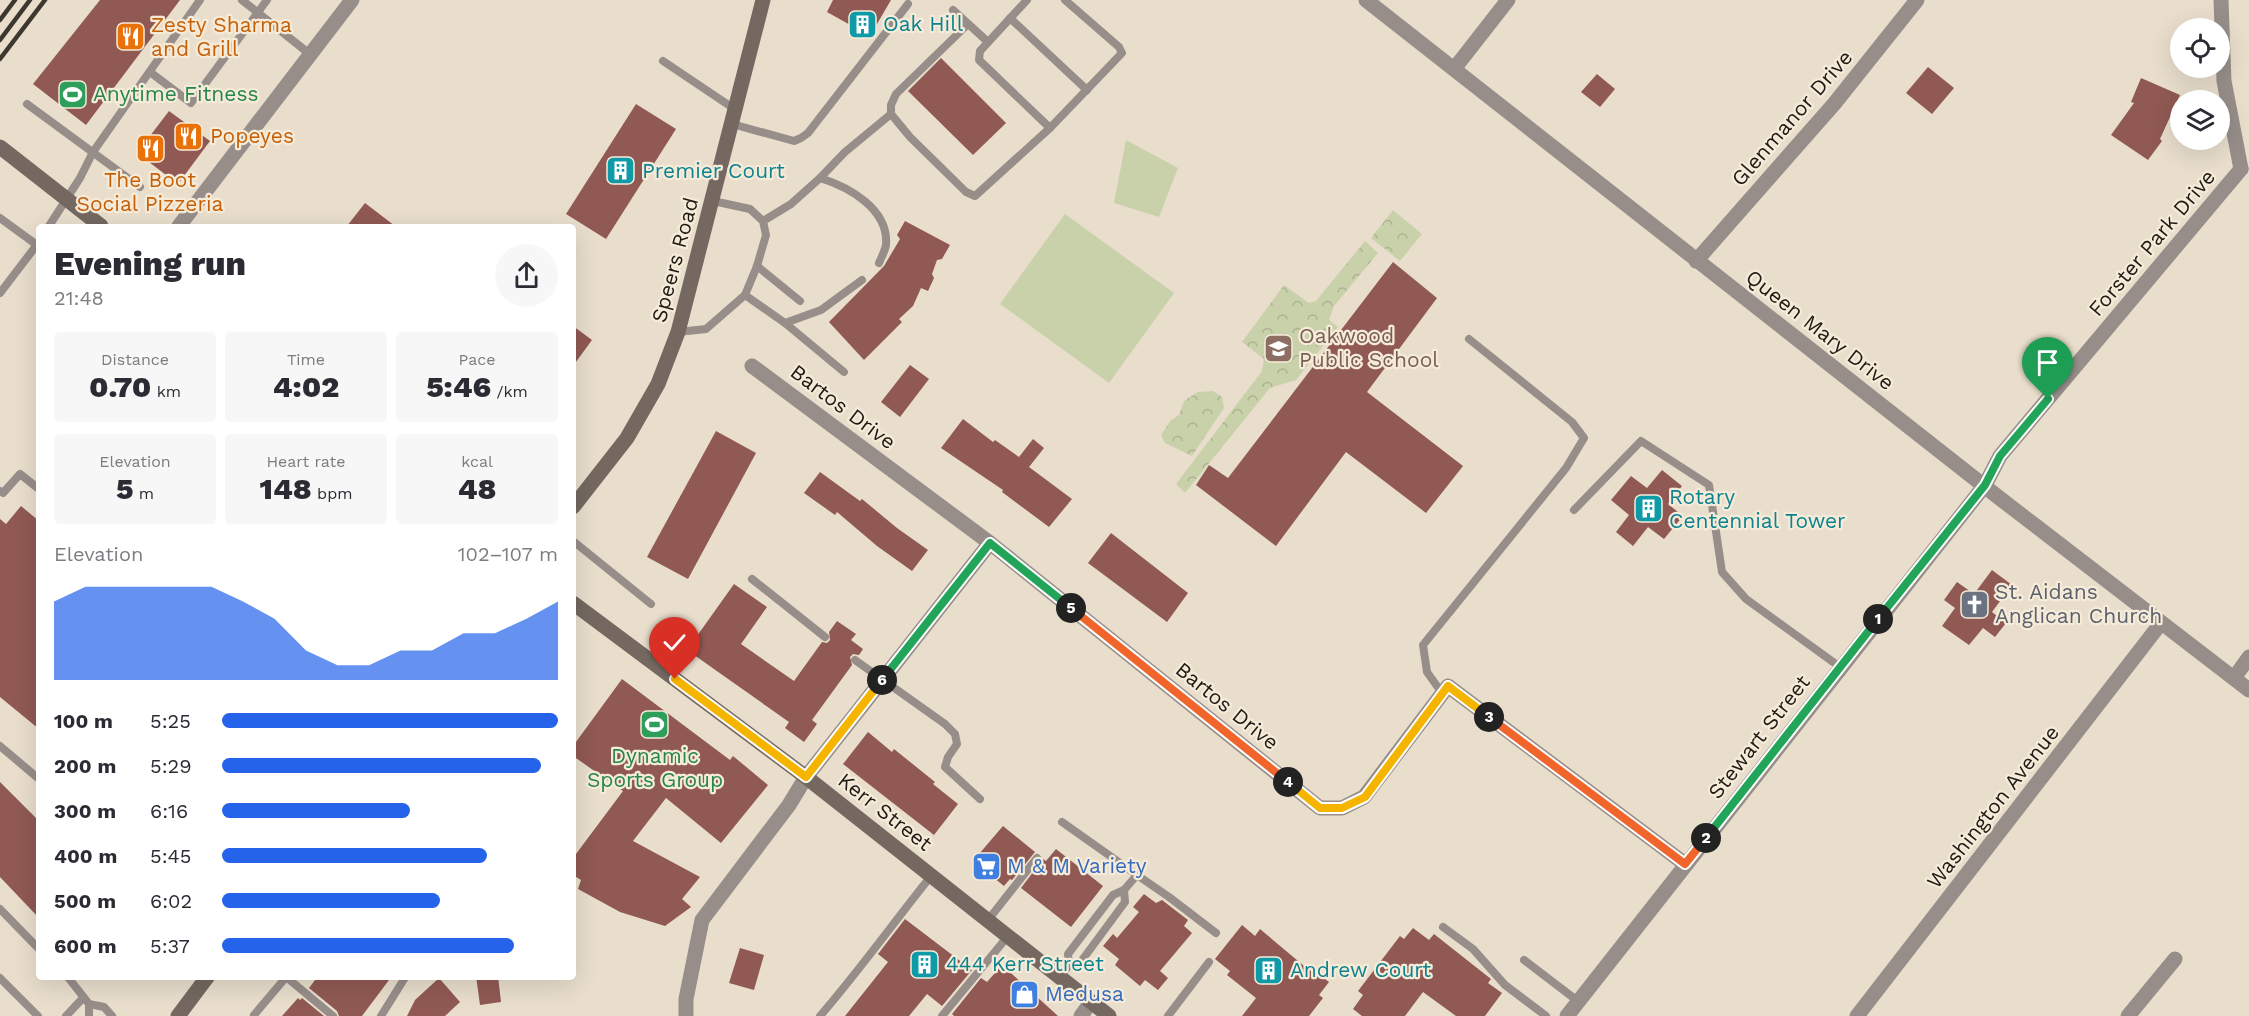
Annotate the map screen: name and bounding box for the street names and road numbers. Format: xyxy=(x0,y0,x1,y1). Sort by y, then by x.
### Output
street label: Glenmanor Drive xyxy=(1726,45,1857,191)
street label: Forster Park Drive xyxy=(2083,164,2220,321)
street label: Speers Road xyxy=(646,195,703,325)
street label: Queen Mary Drive xyxy=(1741,264,1899,395)
street label: Bartos Drive xyxy=(786,359,901,454)
street label: Bartos Drive xyxy=(1171,656,1284,755)
street label: Stewart Street xyxy=(1702,670,1815,804)
street label: Washington Avenue xyxy=(1921,720,2064,893)
street label: Kerr Street xyxy=(833,767,937,856)

